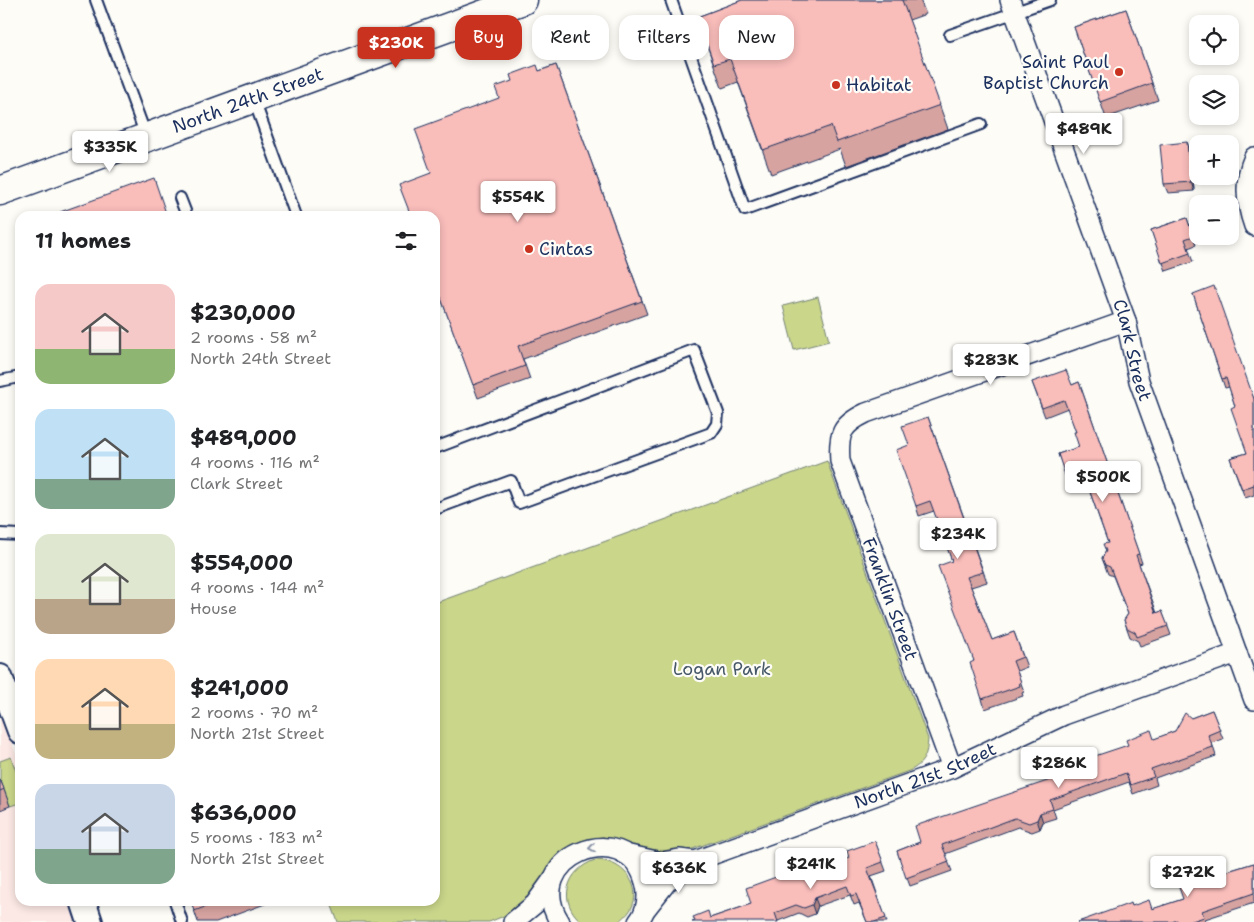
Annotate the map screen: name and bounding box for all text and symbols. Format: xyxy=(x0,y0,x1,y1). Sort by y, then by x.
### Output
chip: Buy xyxy=(455,15,522,60)
chip: Rent xyxy=(532,15,609,60)
chip: Filters xyxy=(619,15,709,60)
chip: New xyxy=(719,15,794,60)
map controls xyxy=(1189,15,1239,245)
button: locate xyxy=(1189,15,1239,65)
pin: $230K xyxy=(361,27,431,69)
text: $230K xyxy=(369,32,423,53)
place label: Saint Paul Baptist Church xyxy=(983,50,1110,95)
street label: North 24th Street xyxy=(169,62,327,139)
marker: Saint Paul Baptist Church xyxy=(1113,66,1125,78)
place label: Habitat xyxy=(846,73,912,97)
button: layers xyxy=(1189,75,1239,125)
marker: Habitat xyxy=(830,79,842,91)
pin: $489K xyxy=(1049,112,1119,155)
text: $489K xyxy=(1056,118,1112,139)
pin: $335K xyxy=(75,130,145,173)
button: + xyxy=(1189,135,1239,185)
text: $335K xyxy=(83,136,137,157)
pin: $554K xyxy=(483,180,553,223)
text: $554K xyxy=(492,186,544,207)
button: − xyxy=(1189,195,1239,245)
text: 11 homes xyxy=(35,227,131,255)
icon: filters xyxy=(392,227,420,255)
place label: Cintas xyxy=(539,237,593,261)
marker: Cintas xyxy=(523,243,535,255)
street label: Clark Street xyxy=(1107,296,1157,405)
text: $230,000 xyxy=(190,299,296,327)
icon: home xyxy=(75,304,135,364)
text: 2 rooms · 58 m² xyxy=(190,327,317,348)
pin: $283K xyxy=(956,344,1026,386)
text: North 24th Street xyxy=(190,348,331,369)
text: $283K xyxy=(964,349,1018,370)
text: $489,000 xyxy=(190,424,297,452)
icon: home xyxy=(75,429,135,489)
text: 4 rooms · 116 m² xyxy=(190,452,320,473)
pin: $500K xyxy=(1068,460,1138,503)
text: $500K xyxy=(1076,466,1130,487)
text: Clark Street xyxy=(190,473,283,494)
pin: $234K xyxy=(923,518,993,560)
text: $234K xyxy=(931,523,985,544)
street label: Franklin Street xyxy=(857,534,923,664)
text: $554,000 xyxy=(190,549,293,577)
icon: home xyxy=(75,554,135,614)
text: 4 rooms · 144 m² xyxy=(190,577,324,598)
text: House xyxy=(190,598,237,619)
park label: Logan Park xyxy=(673,657,771,681)
text: $241,000 xyxy=(190,674,289,702)
icon: home xyxy=(75,679,135,739)
text: 2 rooms · 70 m² xyxy=(190,702,318,723)
text: North 21st Street xyxy=(190,723,324,744)
street label: North 21st Street xyxy=(851,737,1000,815)
pin: $286K xyxy=(1024,746,1094,789)
text: $286K xyxy=(1032,752,1086,773)
text: $636,000 xyxy=(190,799,297,827)
icon: home xyxy=(75,804,135,864)
text: 5 rooms · 183 m² xyxy=(190,827,323,848)
one-way arrow xyxy=(588,843,596,853)
text: North 21st Street xyxy=(190,848,324,869)
pin: $241K xyxy=(776,848,846,890)
pin: $636K xyxy=(644,852,714,894)
text: $241K xyxy=(786,853,836,874)
pin: $272K xyxy=(1153,856,1223,898)
text: $636K xyxy=(651,857,707,878)
text: $272K xyxy=(1161,861,1215,882)

